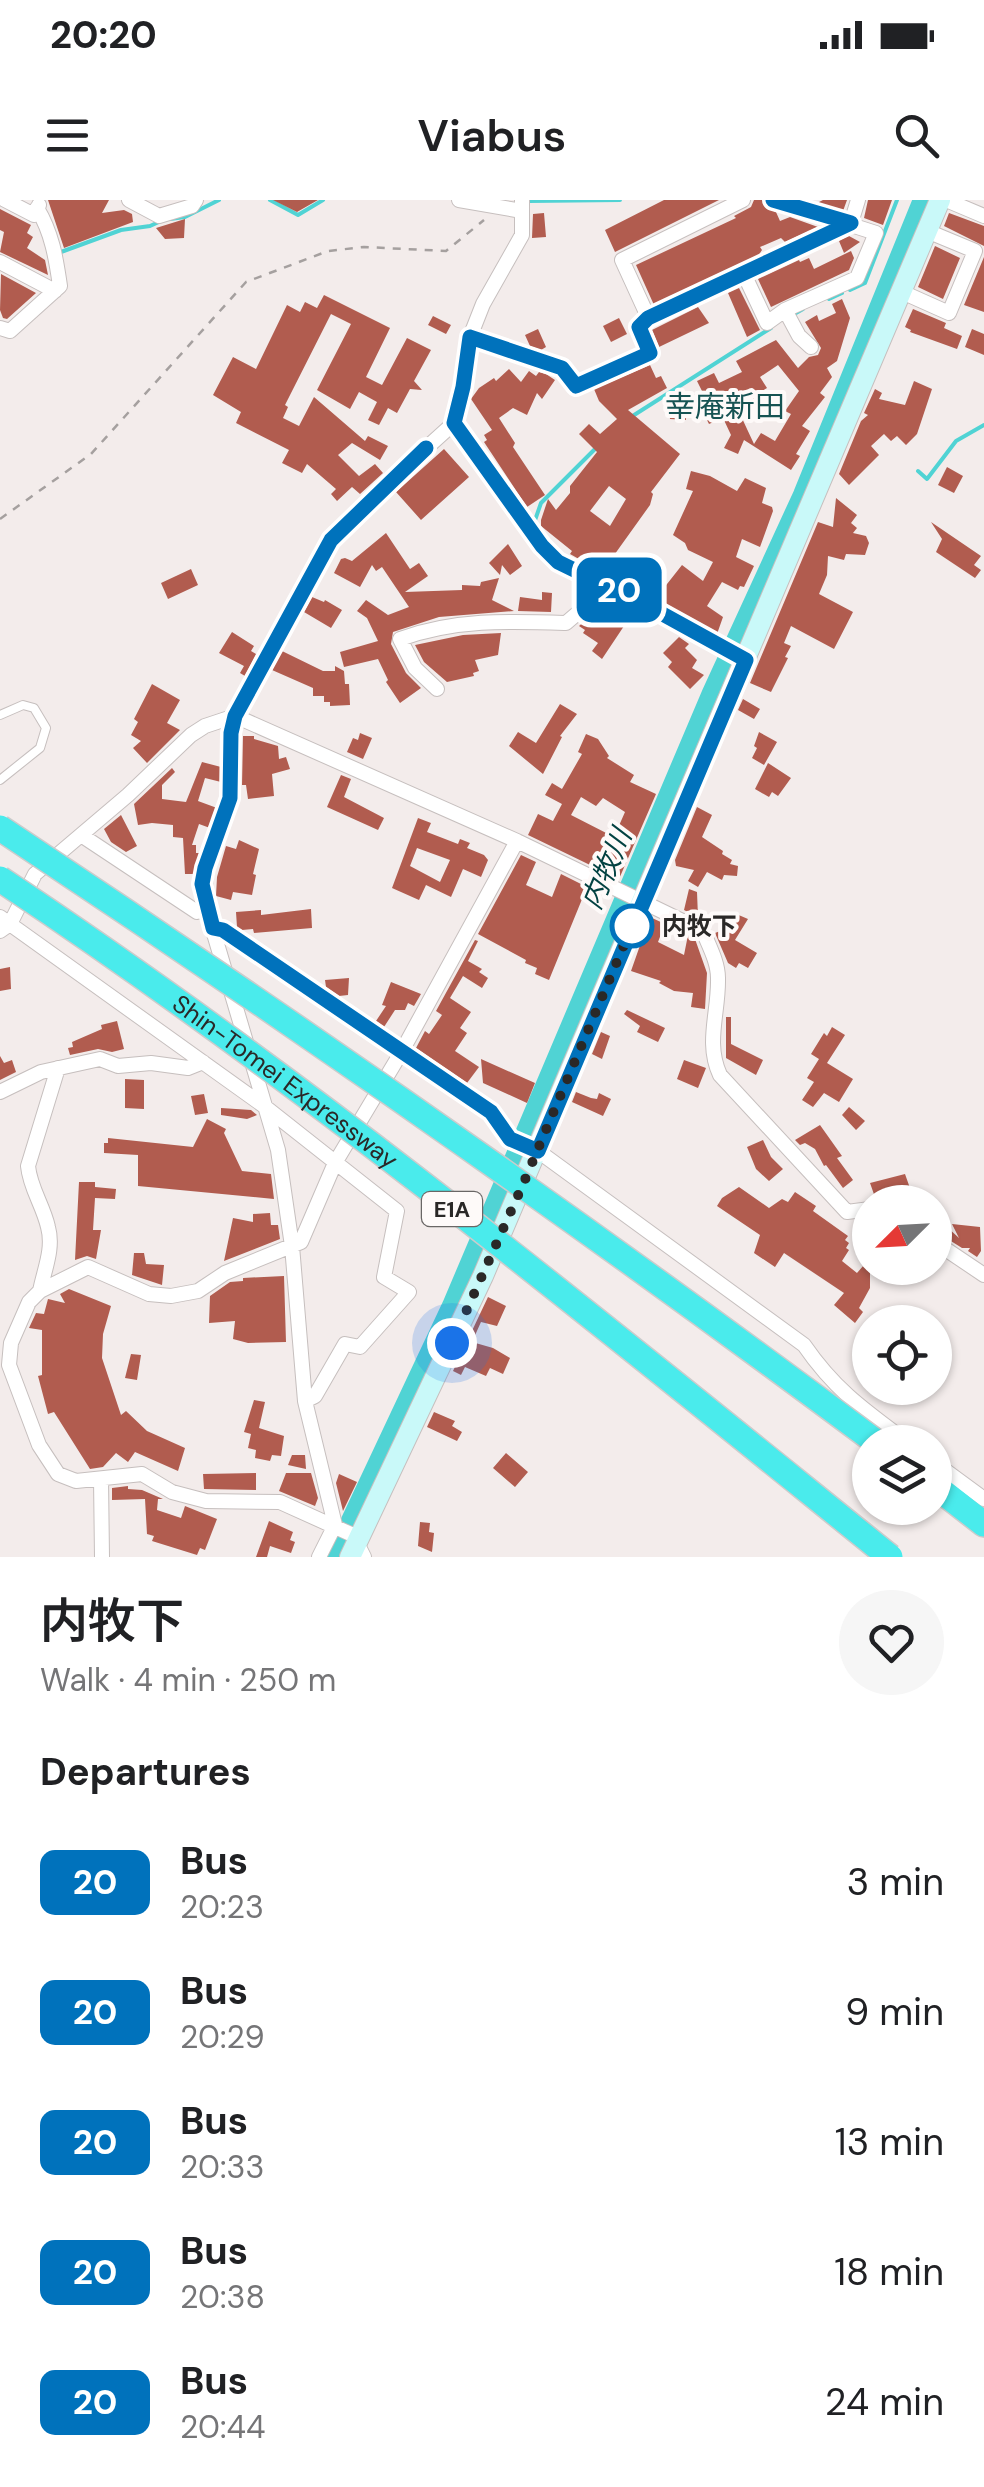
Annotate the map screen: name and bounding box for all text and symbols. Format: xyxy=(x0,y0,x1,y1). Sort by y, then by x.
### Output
text: 20:20 xyxy=(50,10,157,60)
text: Viabus xyxy=(418,106,566,165)
icon: menu xyxy=(40,108,95,163)
icon: search xyxy=(889,108,944,163)
district label: 幸庵新田 xyxy=(665,387,785,426)
line badge: 20 xyxy=(574,558,664,622)
text: 20 xyxy=(597,567,641,613)
water label: 内牧川 xyxy=(573,821,641,915)
marker: 内牧下 xyxy=(611,905,653,947)
place label: 内牧下 xyxy=(662,910,737,943)
street label: Shin-Tomei Expressway xyxy=(166,987,405,1176)
north arrow xyxy=(852,1185,952,1285)
map controls xyxy=(852,1185,952,1525)
road number: E1A xyxy=(422,1192,482,1226)
button: locate xyxy=(852,1305,952,1405)
your location xyxy=(427,1318,477,1368)
button: layers xyxy=(852,1425,952,1525)
text: 内牧下 xyxy=(40,1590,184,1653)
button: heart xyxy=(839,1590,944,1695)
text: Walk · 4 min · 250 m xyxy=(40,1659,336,1701)
text: Departures xyxy=(40,1747,251,1797)
text: Bus xyxy=(180,1836,248,1886)
text: 3 min xyxy=(847,1857,944,1907)
text: 20 xyxy=(73,1859,117,1905)
text: 20:23 xyxy=(180,1886,264,1928)
text: Bus xyxy=(180,1966,248,2016)
text: 9 min xyxy=(845,1987,944,2037)
text: 20 xyxy=(73,1989,117,2035)
text: 20:29 xyxy=(180,2016,265,2058)
text: Bus xyxy=(180,2096,248,2146)
text: 13 min xyxy=(835,2117,944,2167)
text: 20 xyxy=(73,2119,117,2165)
text: 20:33 xyxy=(180,2146,264,2188)
text: Bus xyxy=(180,2226,248,2276)
text: 18 min xyxy=(834,2247,944,2297)
text: 20 xyxy=(73,2249,117,2295)
text: 20:38 xyxy=(180,2276,265,2318)
text: Bus xyxy=(180,2356,248,2406)
text: 24 min xyxy=(825,2377,944,2427)
text: 20 xyxy=(73,2379,117,2425)
text: 20:44 xyxy=(180,2406,265,2448)

